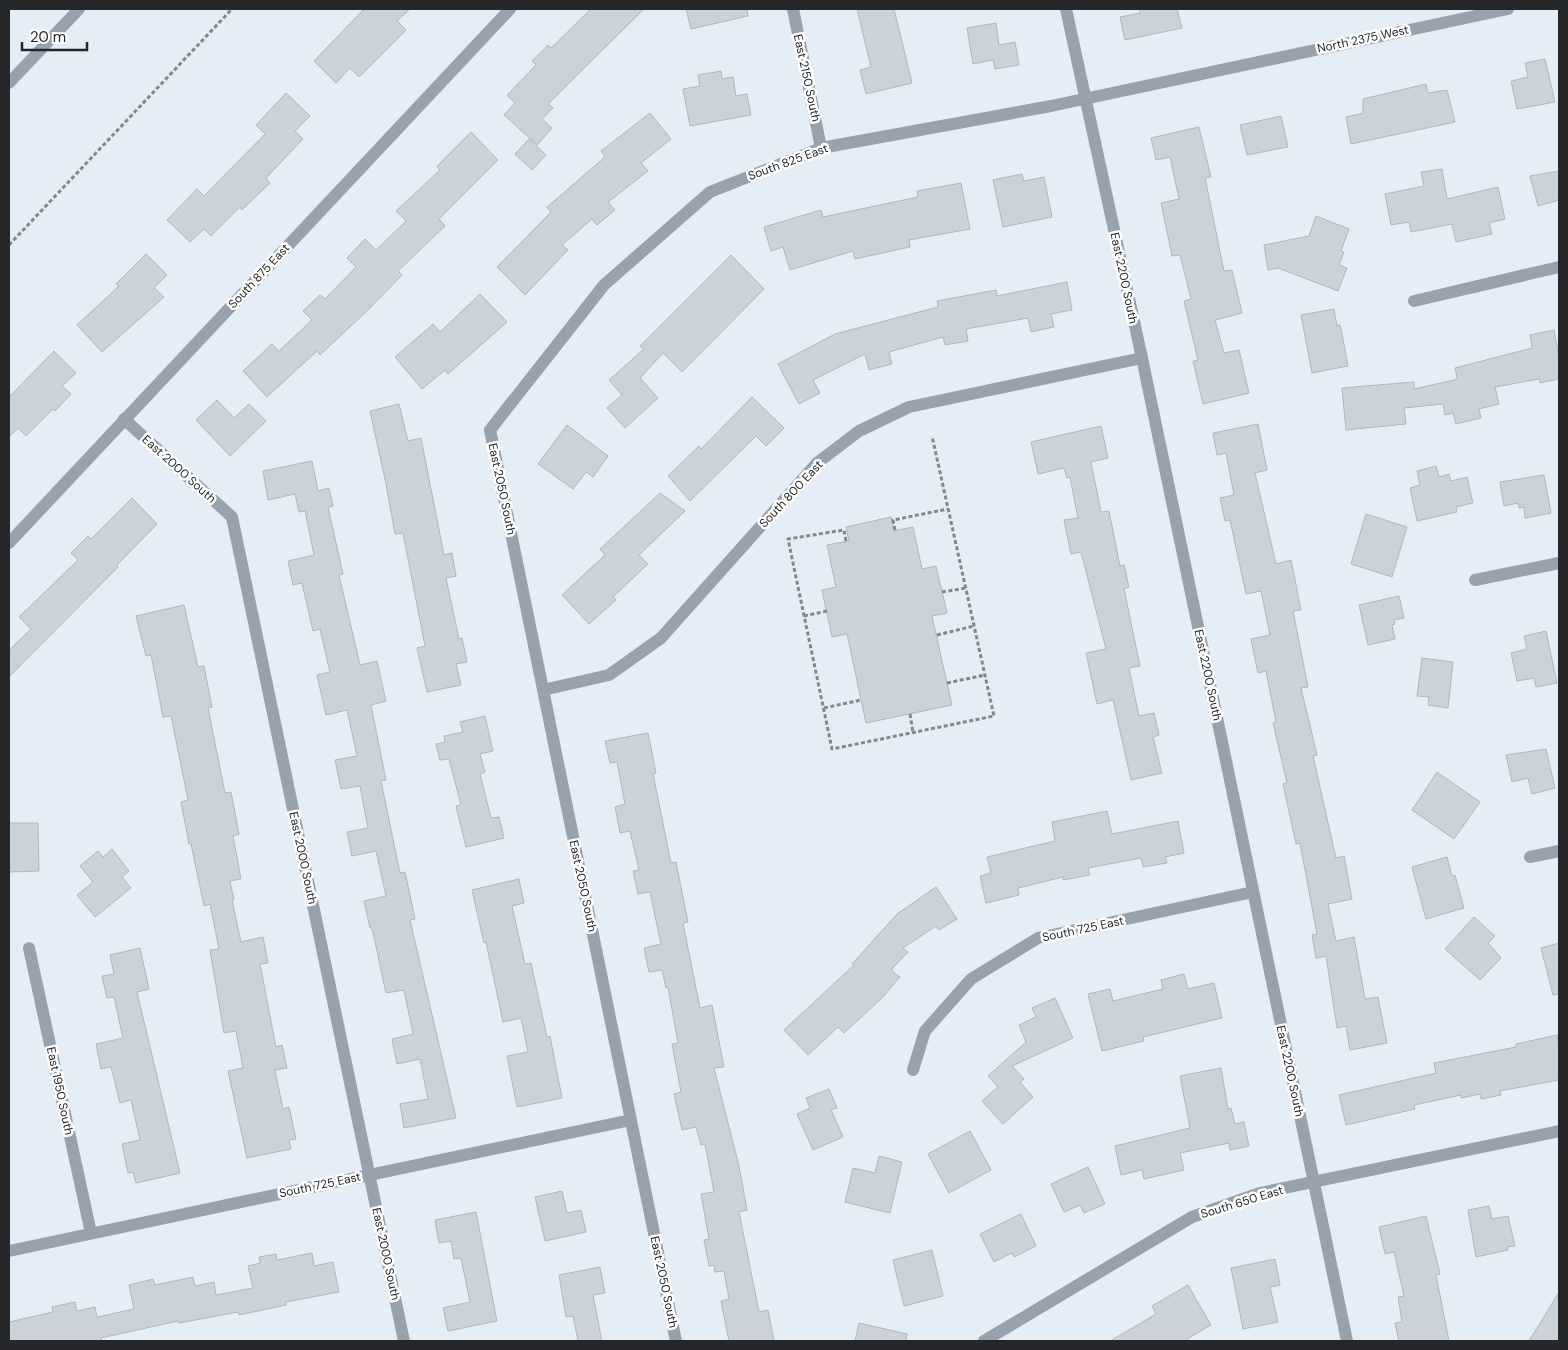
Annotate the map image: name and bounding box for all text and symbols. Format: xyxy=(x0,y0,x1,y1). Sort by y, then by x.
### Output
scale bar xyxy=(22,20,88,52)
street label: North 2375 West xyxy=(1316,21,1411,57)
text: 20 m xyxy=(30,27,66,47)
street label: East 2150 South xyxy=(790,33,824,123)
street label: South 825 East xyxy=(746,140,830,184)
street label: East 2200 South xyxy=(1107,231,1141,325)
street label: South 875 East xyxy=(225,240,293,312)
street label: East 2000 South xyxy=(139,432,219,507)
street label: East 2050 South xyxy=(484,442,520,536)
street label: South 800 East xyxy=(756,457,827,531)
street label: East 2200 South xyxy=(1191,628,1225,722)
street label: East 2000 South xyxy=(285,810,321,906)
street label: East 2050 South xyxy=(565,839,601,933)
street label: South 725 East xyxy=(1041,912,1126,945)
street label: East 2200 South xyxy=(1273,1024,1307,1118)
street label: East 1950 South xyxy=(43,1046,77,1137)
street label: South 725 East xyxy=(278,1168,363,1201)
street label: South 650 East xyxy=(1199,1182,1286,1222)
street label: East 2000 South xyxy=(368,1206,404,1302)
street label: East 2050 South xyxy=(646,1235,682,1329)

